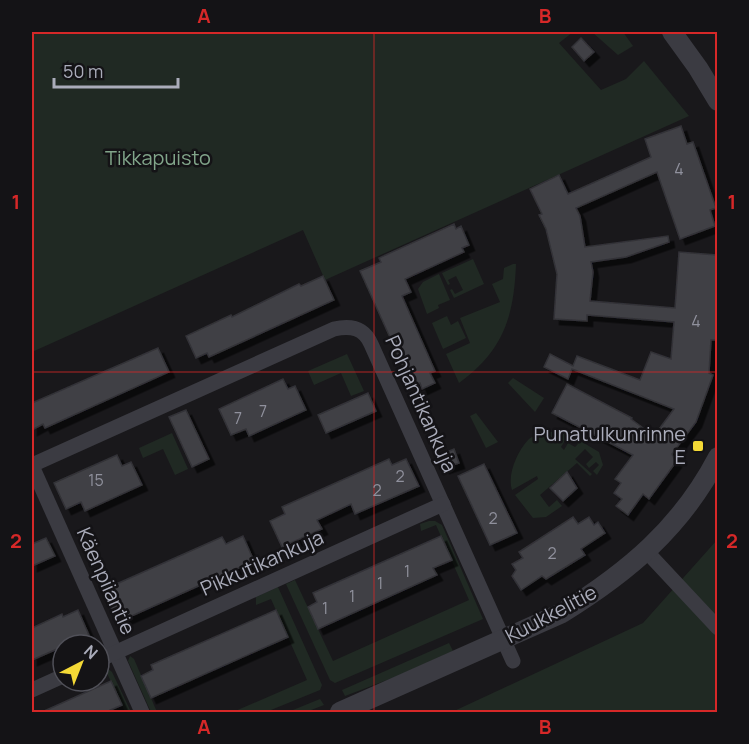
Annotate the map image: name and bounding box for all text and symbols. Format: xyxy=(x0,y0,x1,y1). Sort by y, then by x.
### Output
text: A xyxy=(197,2,211,29)
text: B xyxy=(539,2,552,29)
scale bar xyxy=(54,51,178,89)
text: 50 m xyxy=(63,59,103,83)
park label: Tikkapuisto xyxy=(105,144,211,171)
house number: 4 xyxy=(674,158,684,180)
text: 1 xyxy=(12,188,20,215)
text: 1 xyxy=(728,188,736,215)
house number: 4 xyxy=(691,310,701,332)
street label: Pohjantikankuja xyxy=(379,331,464,477)
house number: 7 xyxy=(259,400,267,422)
house number: 7 xyxy=(234,407,242,429)
place label: Punatulkunrinne E xyxy=(534,420,686,470)
marker: Punatulkunrinne E xyxy=(691,439,705,453)
house number: 2 xyxy=(395,465,405,487)
house number: 15 xyxy=(88,469,104,491)
house number: 2 xyxy=(372,479,382,501)
house number: 2 xyxy=(488,507,498,529)
street label: Käenpiiantie xyxy=(71,523,142,639)
street label: Pikkutikankuja xyxy=(196,523,328,602)
text: 2 xyxy=(10,527,22,554)
text: 2 xyxy=(726,527,738,554)
house number: 2 xyxy=(547,542,557,564)
house number: 1 xyxy=(404,560,410,582)
house number: 1 xyxy=(377,572,383,594)
street label: Kuukkelitie xyxy=(500,578,601,649)
house number: 1 xyxy=(349,585,355,607)
house number: 1 xyxy=(322,597,328,619)
north arrow xyxy=(51,633,111,693)
text: N xyxy=(79,640,103,664)
text: A xyxy=(197,713,211,740)
text: B xyxy=(539,713,552,740)

